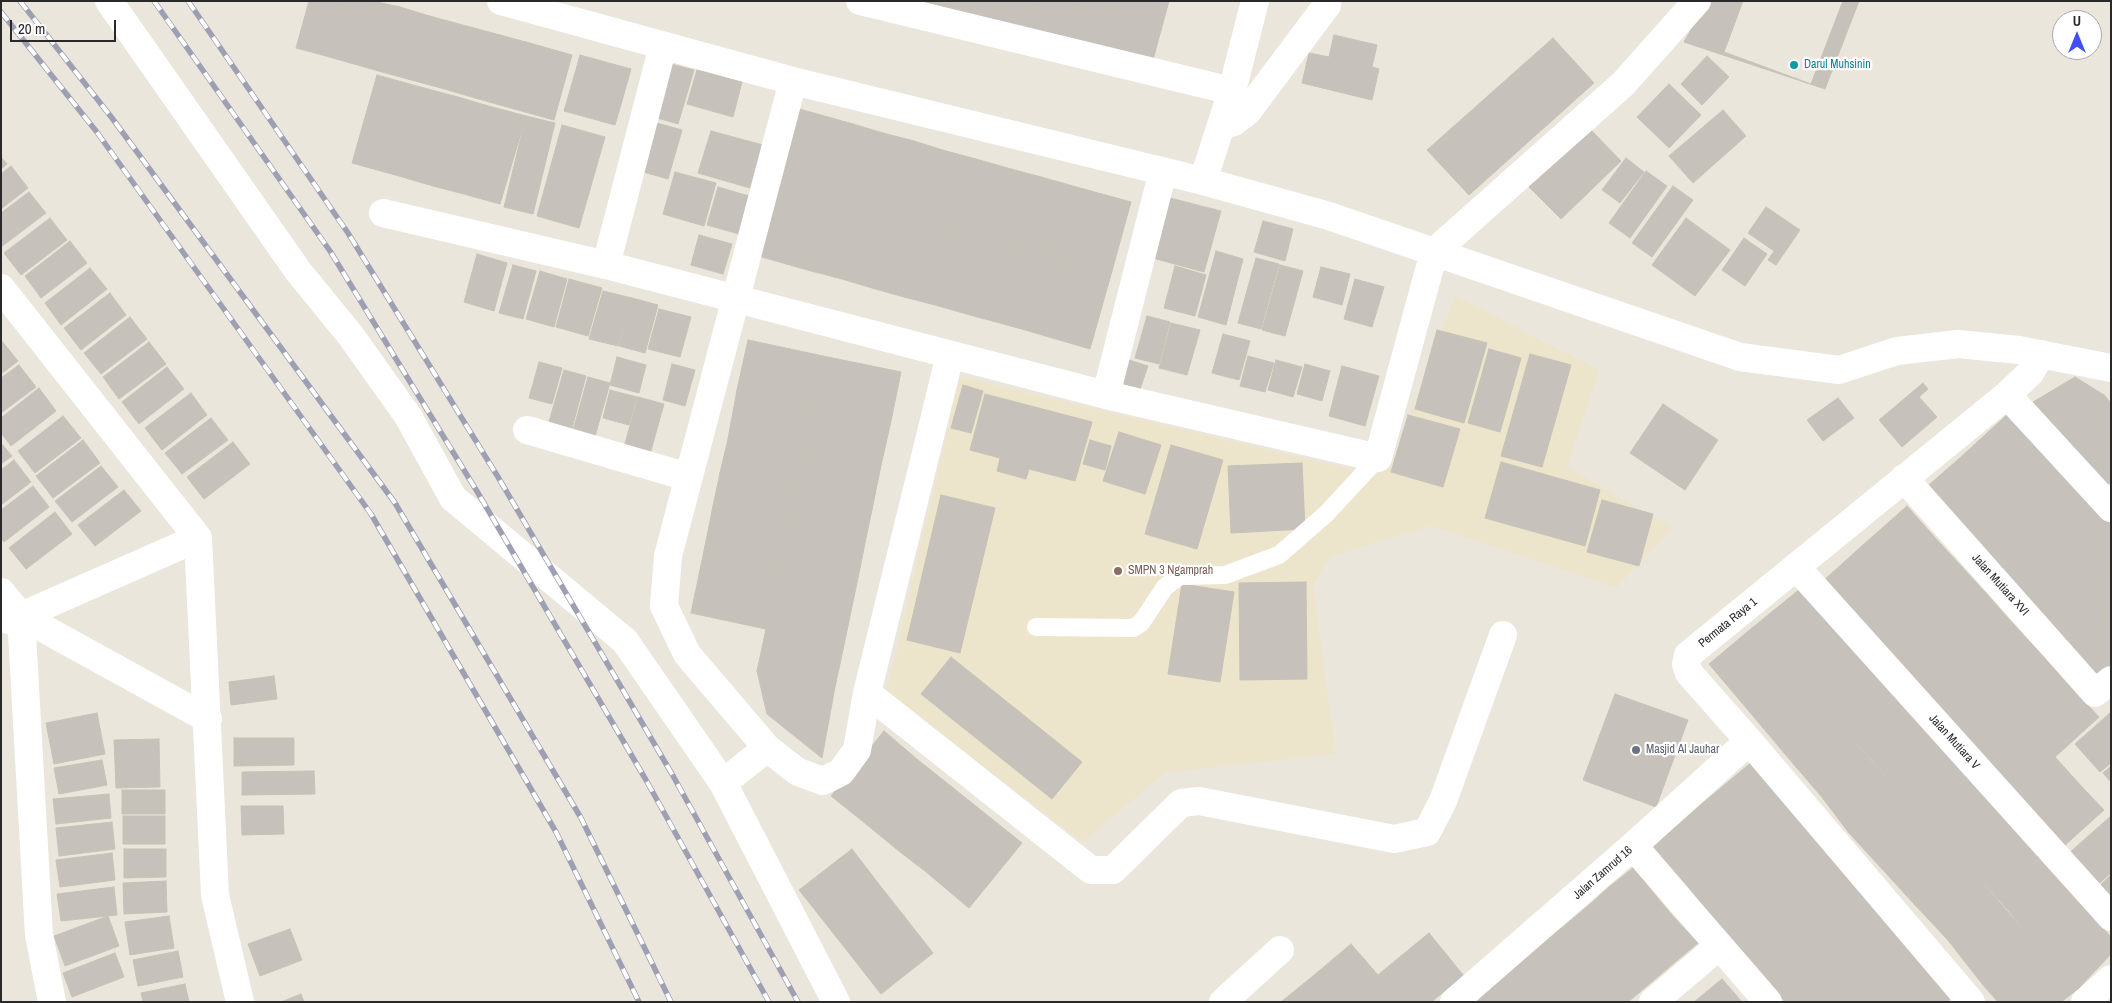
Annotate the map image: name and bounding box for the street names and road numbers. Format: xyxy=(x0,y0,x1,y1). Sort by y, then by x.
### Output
street label: Jalan Mutiara XVI xyxy=(1968,551,2032,619)
street label: Permata Raya 1 xyxy=(1696,595,1760,651)
street label: Jalan Mutiara V xyxy=(1926,712,1982,772)
street label: Jalan Zamrud 16 xyxy=(1570,843,1636,903)

